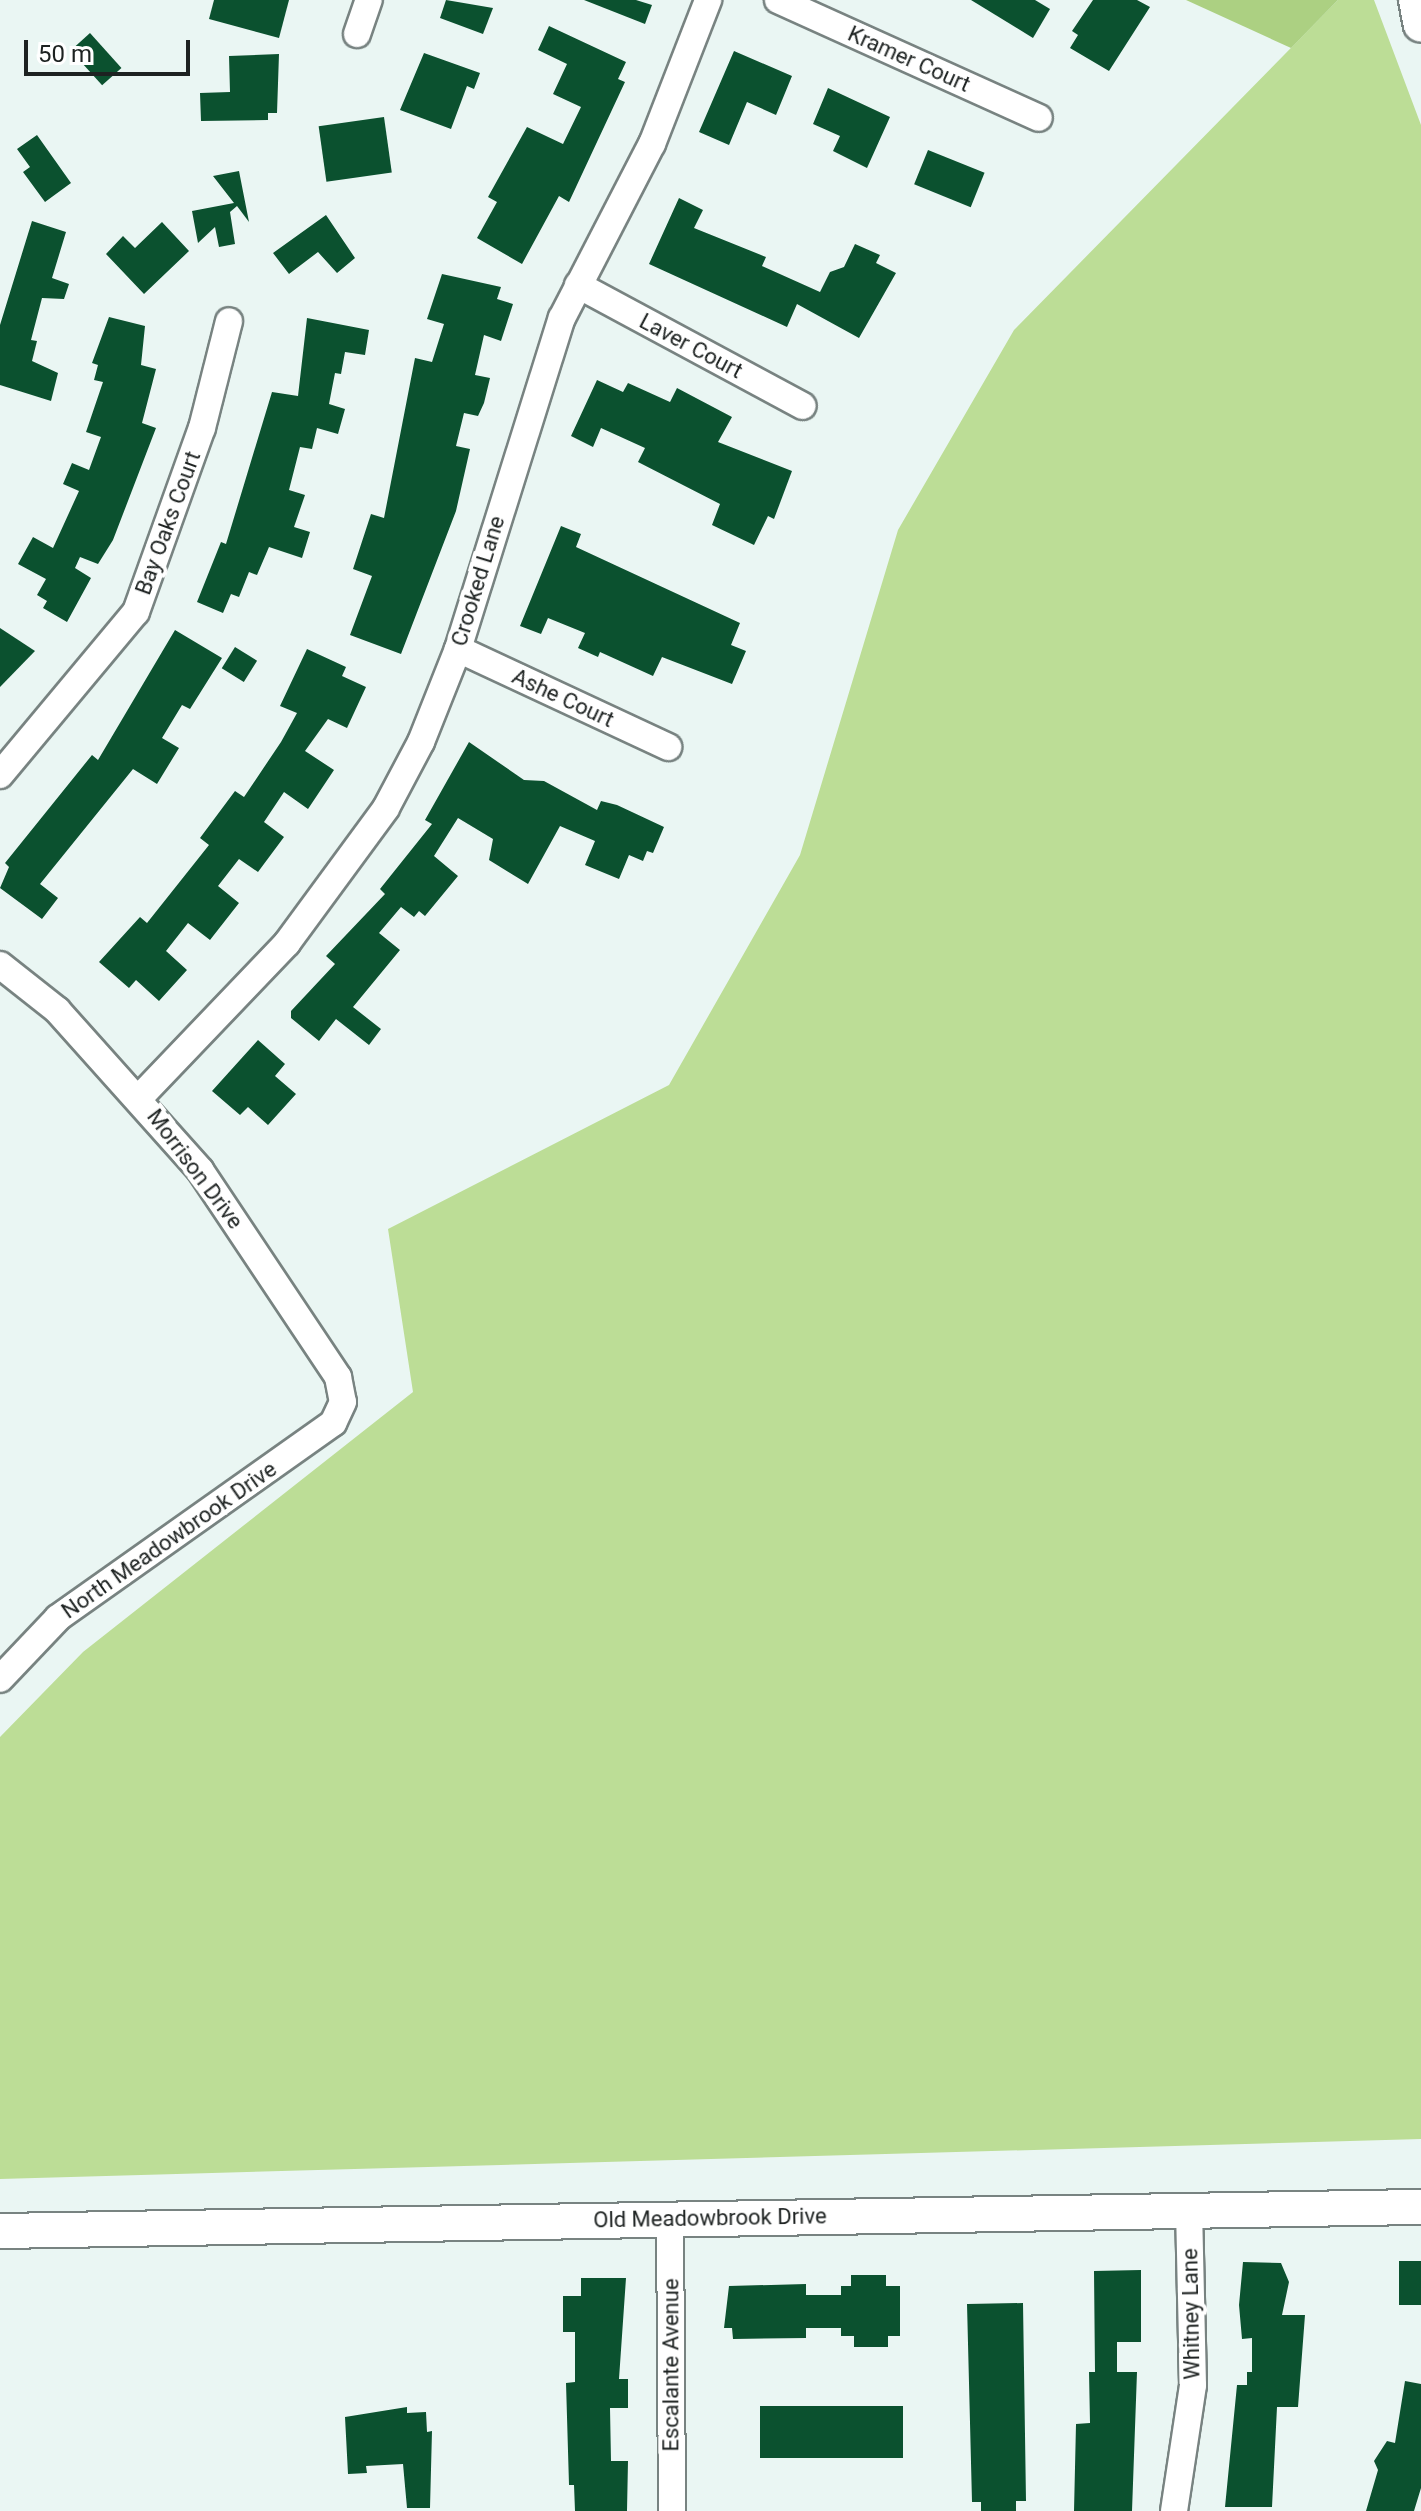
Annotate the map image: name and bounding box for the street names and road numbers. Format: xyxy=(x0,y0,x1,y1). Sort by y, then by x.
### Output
street label: Kramer Court xyxy=(844,20,974,98)
street label: Laver Court xyxy=(635,308,747,384)
street label: Bay Oaks Court xyxy=(130,448,206,598)
street label: Crooked Lane xyxy=(446,513,510,649)
street label: Ashe Court xyxy=(508,663,618,733)
street label: Morrison Drive xyxy=(141,1104,249,1234)
street label: North Meadowbrook Drive xyxy=(57,1456,281,1624)
street label: Old Meadowbrook Drive xyxy=(593,2203,827,2233)
street label: Whitney Lane xyxy=(1177,2248,1205,2380)
street label: Escalante Avenue xyxy=(658,2278,684,2452)

